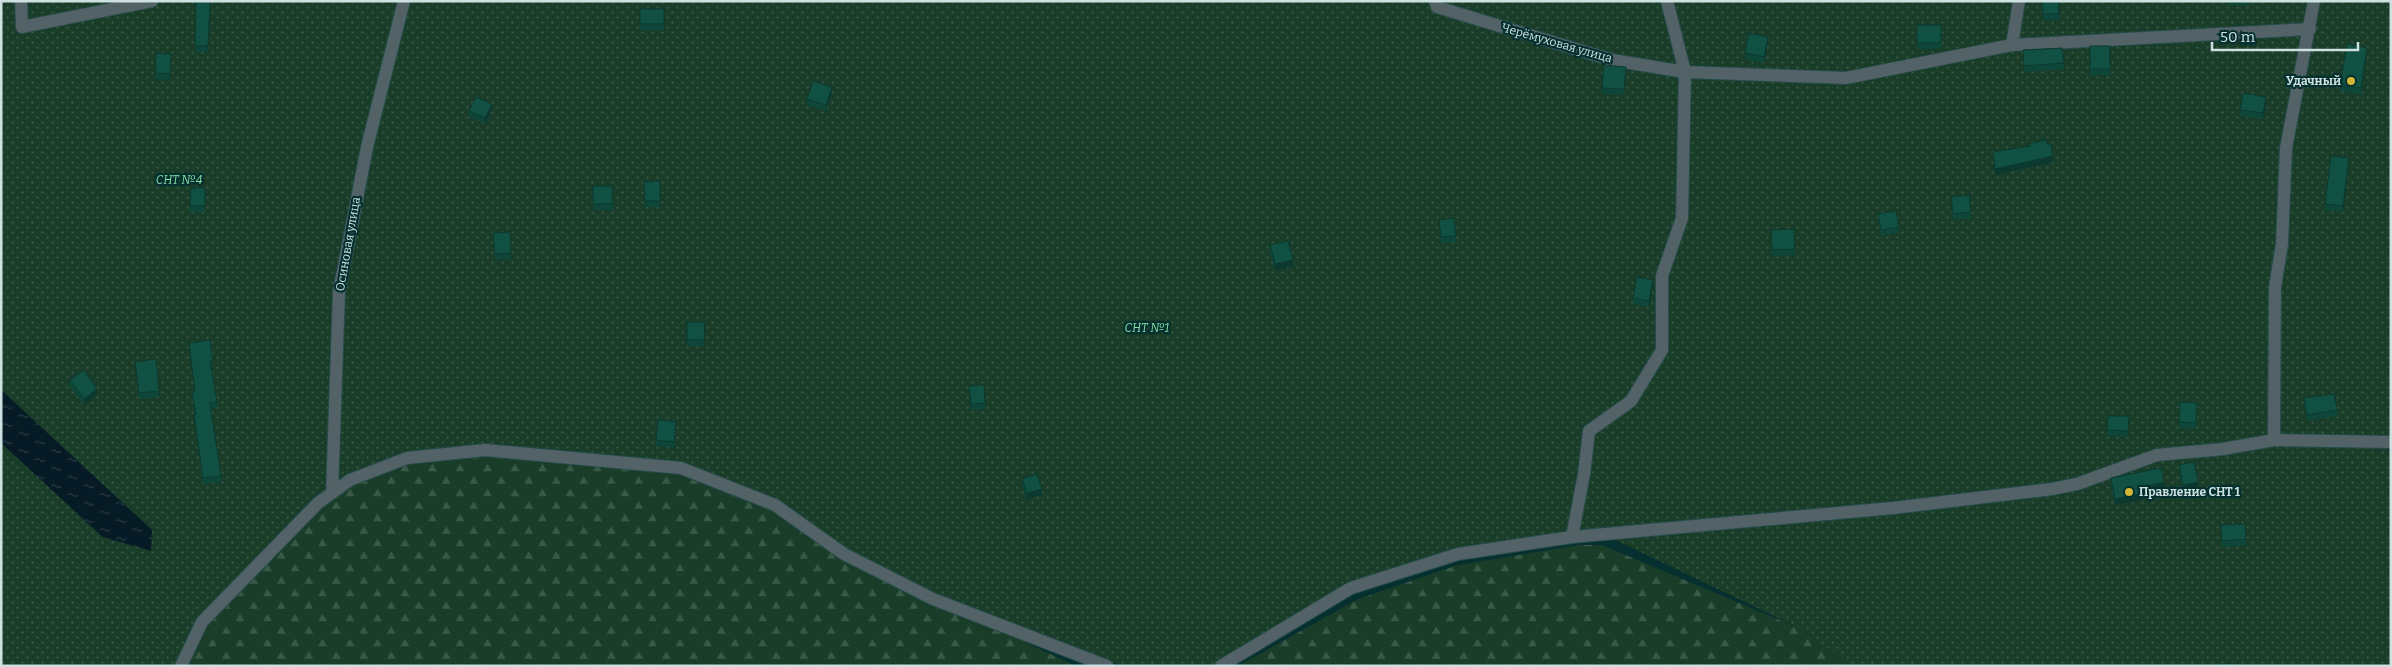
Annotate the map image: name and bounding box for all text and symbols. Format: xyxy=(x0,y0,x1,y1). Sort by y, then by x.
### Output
street label: Черёмуховая улица xyxy=(1500,20,1614,66)
scale bar xyxy=(2212,20,2358,52)
text: 50 m xyxy=(2220,28,2256,46)
place label: Удачный xyxy=(2286,74,2341,88)
marker: Удачный xyxy=(2345,75,2357,87)
park label: СНТ №4 xyxy=(156,173,203,187)
street label: Осиновая улица xyxy=(333,195,363,292)
park label: СНТ №1 xyxy=(1125,321,1170,335)
place label: Правление СНТ 1 xyxy=(2139,485,2241,499)
marker: Правление СНТ 1 xyxy=(2123,486,2135,498)

